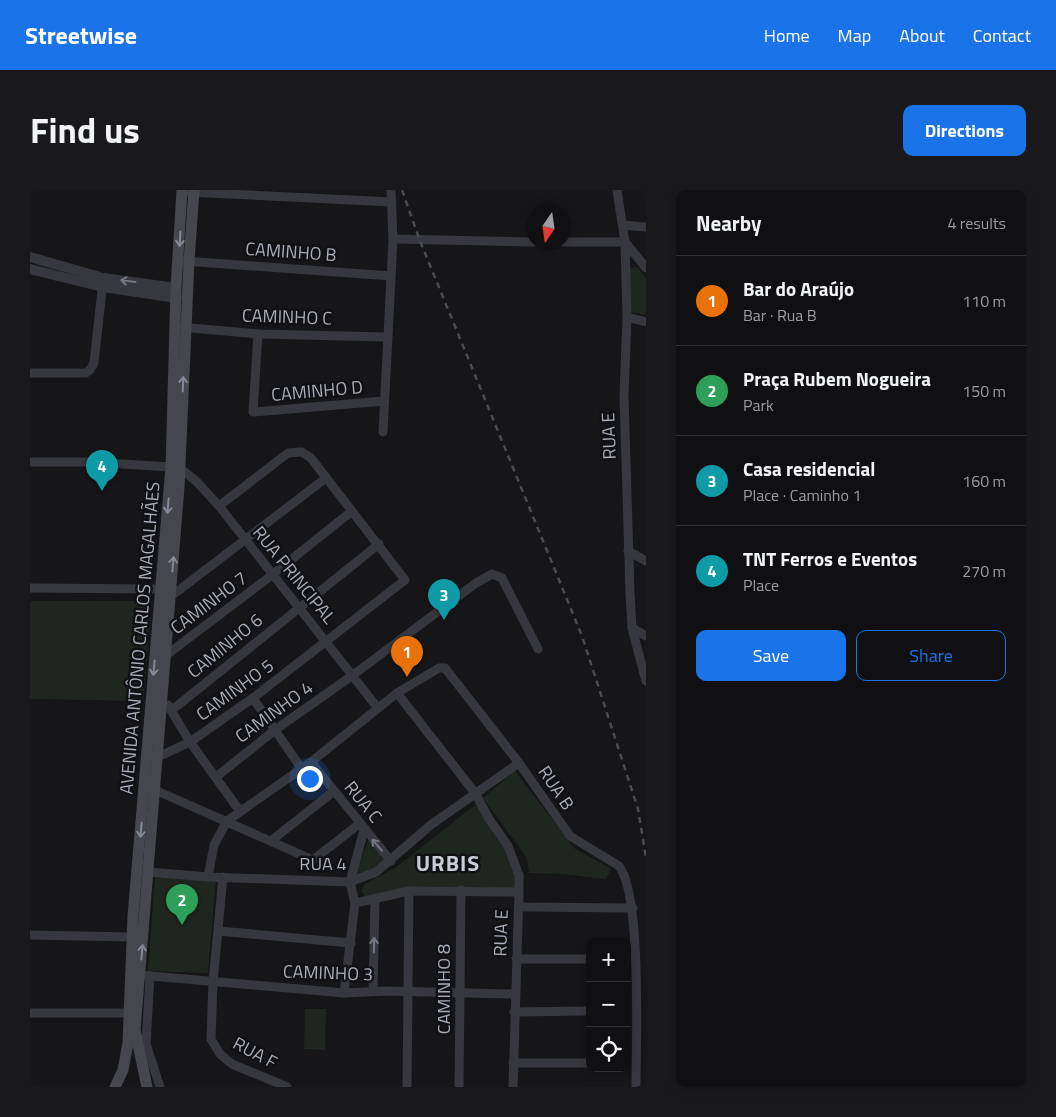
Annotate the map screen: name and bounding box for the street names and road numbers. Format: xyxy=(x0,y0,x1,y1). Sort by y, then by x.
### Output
street label: CAMINHO B xyxy=(245,235,338,268)
street label: CAMINHO C xyxy=(242,301,333,332)
street label: CAMINHO D xyxy=(270,373,364,408)
street label: RUA E xyxy=(594,412,623,460)
street label: AVENIDA ANTÔNIO CARLOS MAGALHÃES xyxy=(112,481,167,795)
street label: RUA PRINCIPAL xyxy=(246,520,343,630)
street label: CAMINHO 7 xyxy=(165,565,253,641)
street label: CAMINHO 6 xyxy=(181,607,268,685)
street label: CAMINHO 5 xyxy=(190,652,279,727)
street label: CAMINHO 4 xyxy=(229,674,318,749)
street label: RUA B xyxy=(532,760,581,815)
street label: RUA C xyxy=(338,775,389,829)
street label: RUA 4 xyxy=(299,850,347,877)
street label: RUA E xyxy=(486,909,515,957)
street label: CAMINHO 8 xyxy=(430,944,457,1034)
street label: CAMINHO 3 xyxy=(282,957,374,988)
street label: RUA F xyxy=(228,1030,282,1075)

